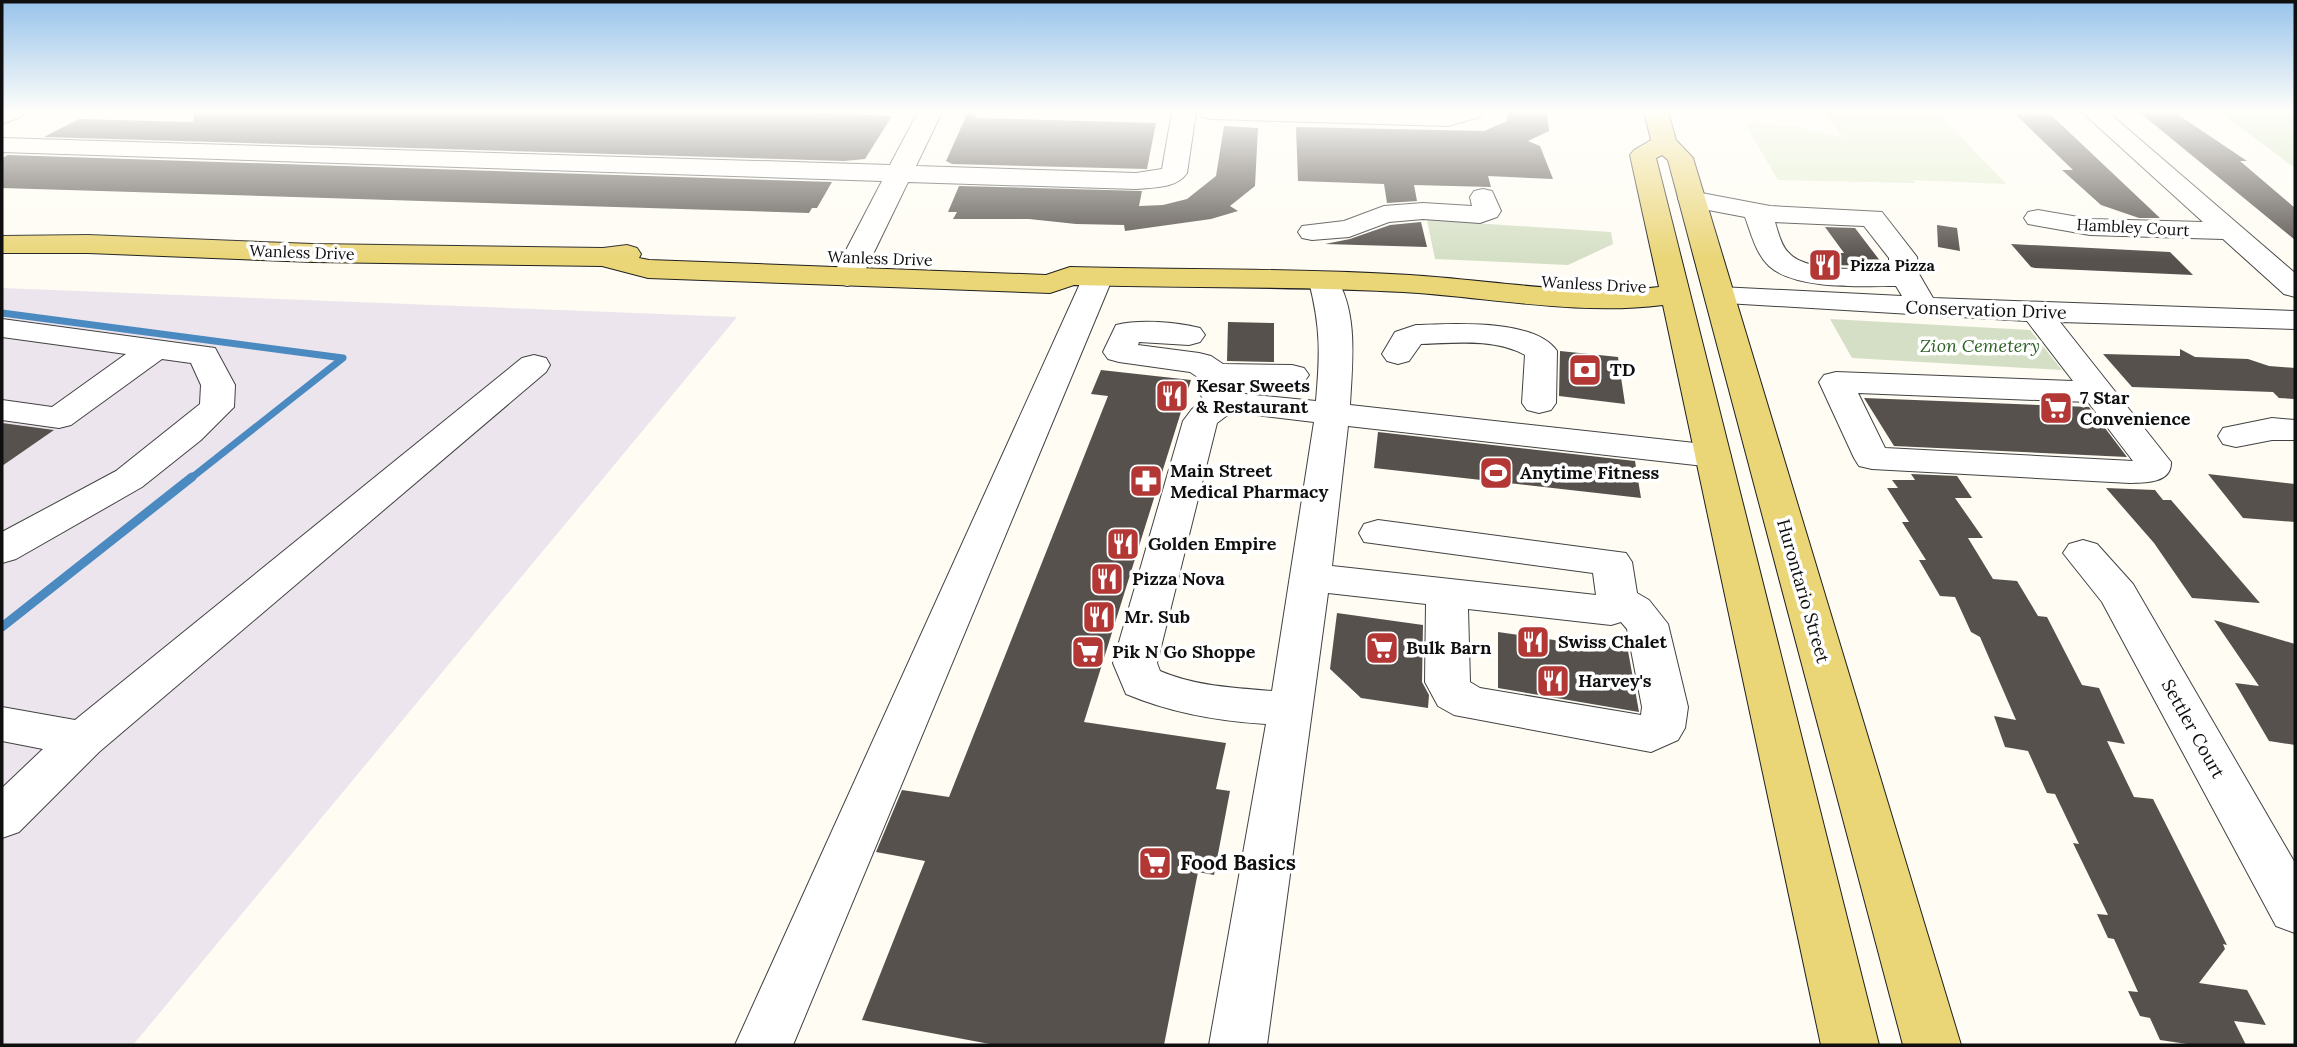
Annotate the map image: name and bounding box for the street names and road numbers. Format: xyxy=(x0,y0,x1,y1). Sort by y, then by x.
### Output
street label: Hambley Court xyxy=(2076,214,2191,240)
street label: Wanless Drive xyxy=(249,240,355,264)
street label: Wanless Drive xyxy=(827,246,933,270)
street label: Wanless Drive xyxy=(1541,271,1647,297)
street label: Conservation Drive xyxy=(1905,295,2067,324)
street label: Hurontario Street xyxy=(1772,516,1835,666)
street label: Settler Court xyxy=(2157,675,2230,782)

